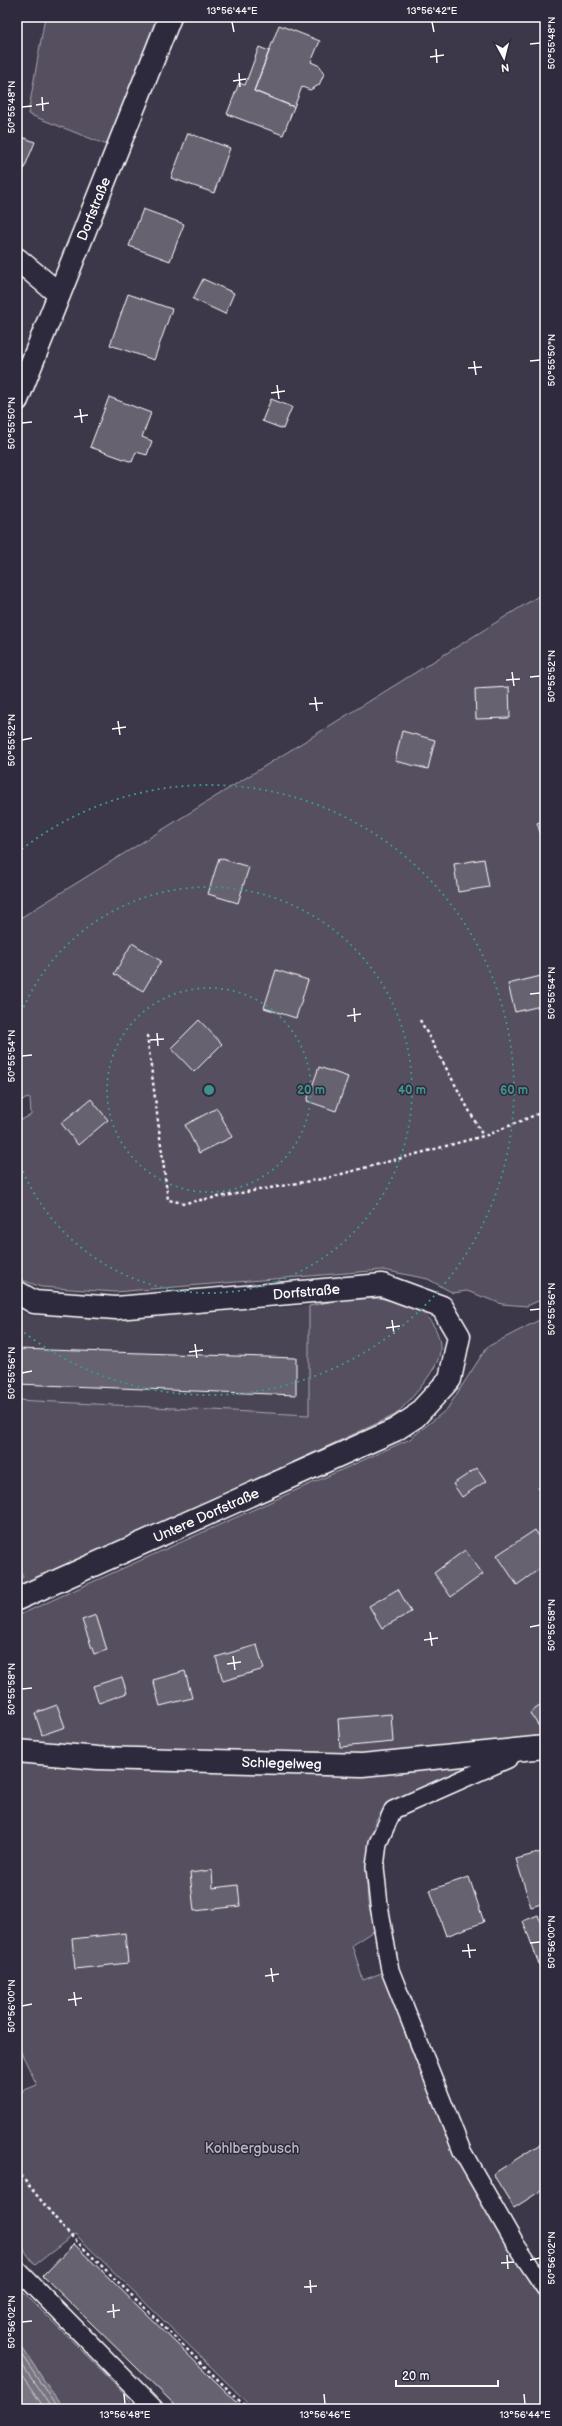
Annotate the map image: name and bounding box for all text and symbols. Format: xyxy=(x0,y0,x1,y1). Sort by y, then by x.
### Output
text: 13°56'44"E xyxy=(206,5,258,17)
text: 13°56'42"E xyxy=(407,5,458,17)
text: 50°55'48"N xyxy=(546,16,558,70)
north arrow xyxy=(484,38,524,78)
text: N xyxy=(500,60,510,74)
text: 50°55'48"N xyxy=(6,80,18,134)
street label: Dorfstraße xyxy=(74,175,114,243)
text: 50°55'50"N xyxy=(546,334,558,386)
text: 50°55'50"N xyxy=(6,397,18,449)
text: 50°55'52"N xyxy=(546,650,558,702)
text: 50°55'52"N xyxy=(6,714,18,766)
text: 50°55'54"N xyxy=(546,967,558,1020)
text: 50°55'54"N xyxy=(6,1030,18,1083)
centre of rings xyxy=(202,1083,216,1097)
text: 20 m xyxy=(297,1083,325,1098)
text: 40 m xyxy=(398,1083,426,1098)
text: 60 m xyxy=(500,1083,528,1098)
street label: Dorfstraße xyxy=(272,1281,341,1303)
text: 50°55'56"N xyxy=(546,1282,558,1336)
text: 50°55'56"N xyxy=(6,1346,18,1400)
street label: Untere Dorfstraße xyxy=(151,1484,262,1546)
text: 50°55'58"N xyxy=(546,1599,558,1651)
text: 50°55'58"N xyxy=(6,1663,18,1715)
street label: Schlegelweg xyxy=(241,1754,322,1773)
text: 50°56'00"N xyxy=(546,1915,558,1969)
text: 50°56'00"N xyxy=(6,1979,18,2033)
park label: Kohlbergbusch xyxy=(205,2140,299,2157)
text: 50°56'02"N xyxy=(546,2231,558,2285)
text: 50°56'02"N xyxy=(6,2295,18,2349)
scale bar xyxy=(396,2362,498,2388)
text: 20 m xyxy=(402,2369,429,2384)
text: 13°56'48"E xyxy=(100,2409,151,2421)
text: 13°56'46"E xyxy=(299,2409,351,2421)
text: 13°56'44"E xyxy=(499,2409,551,2421)

